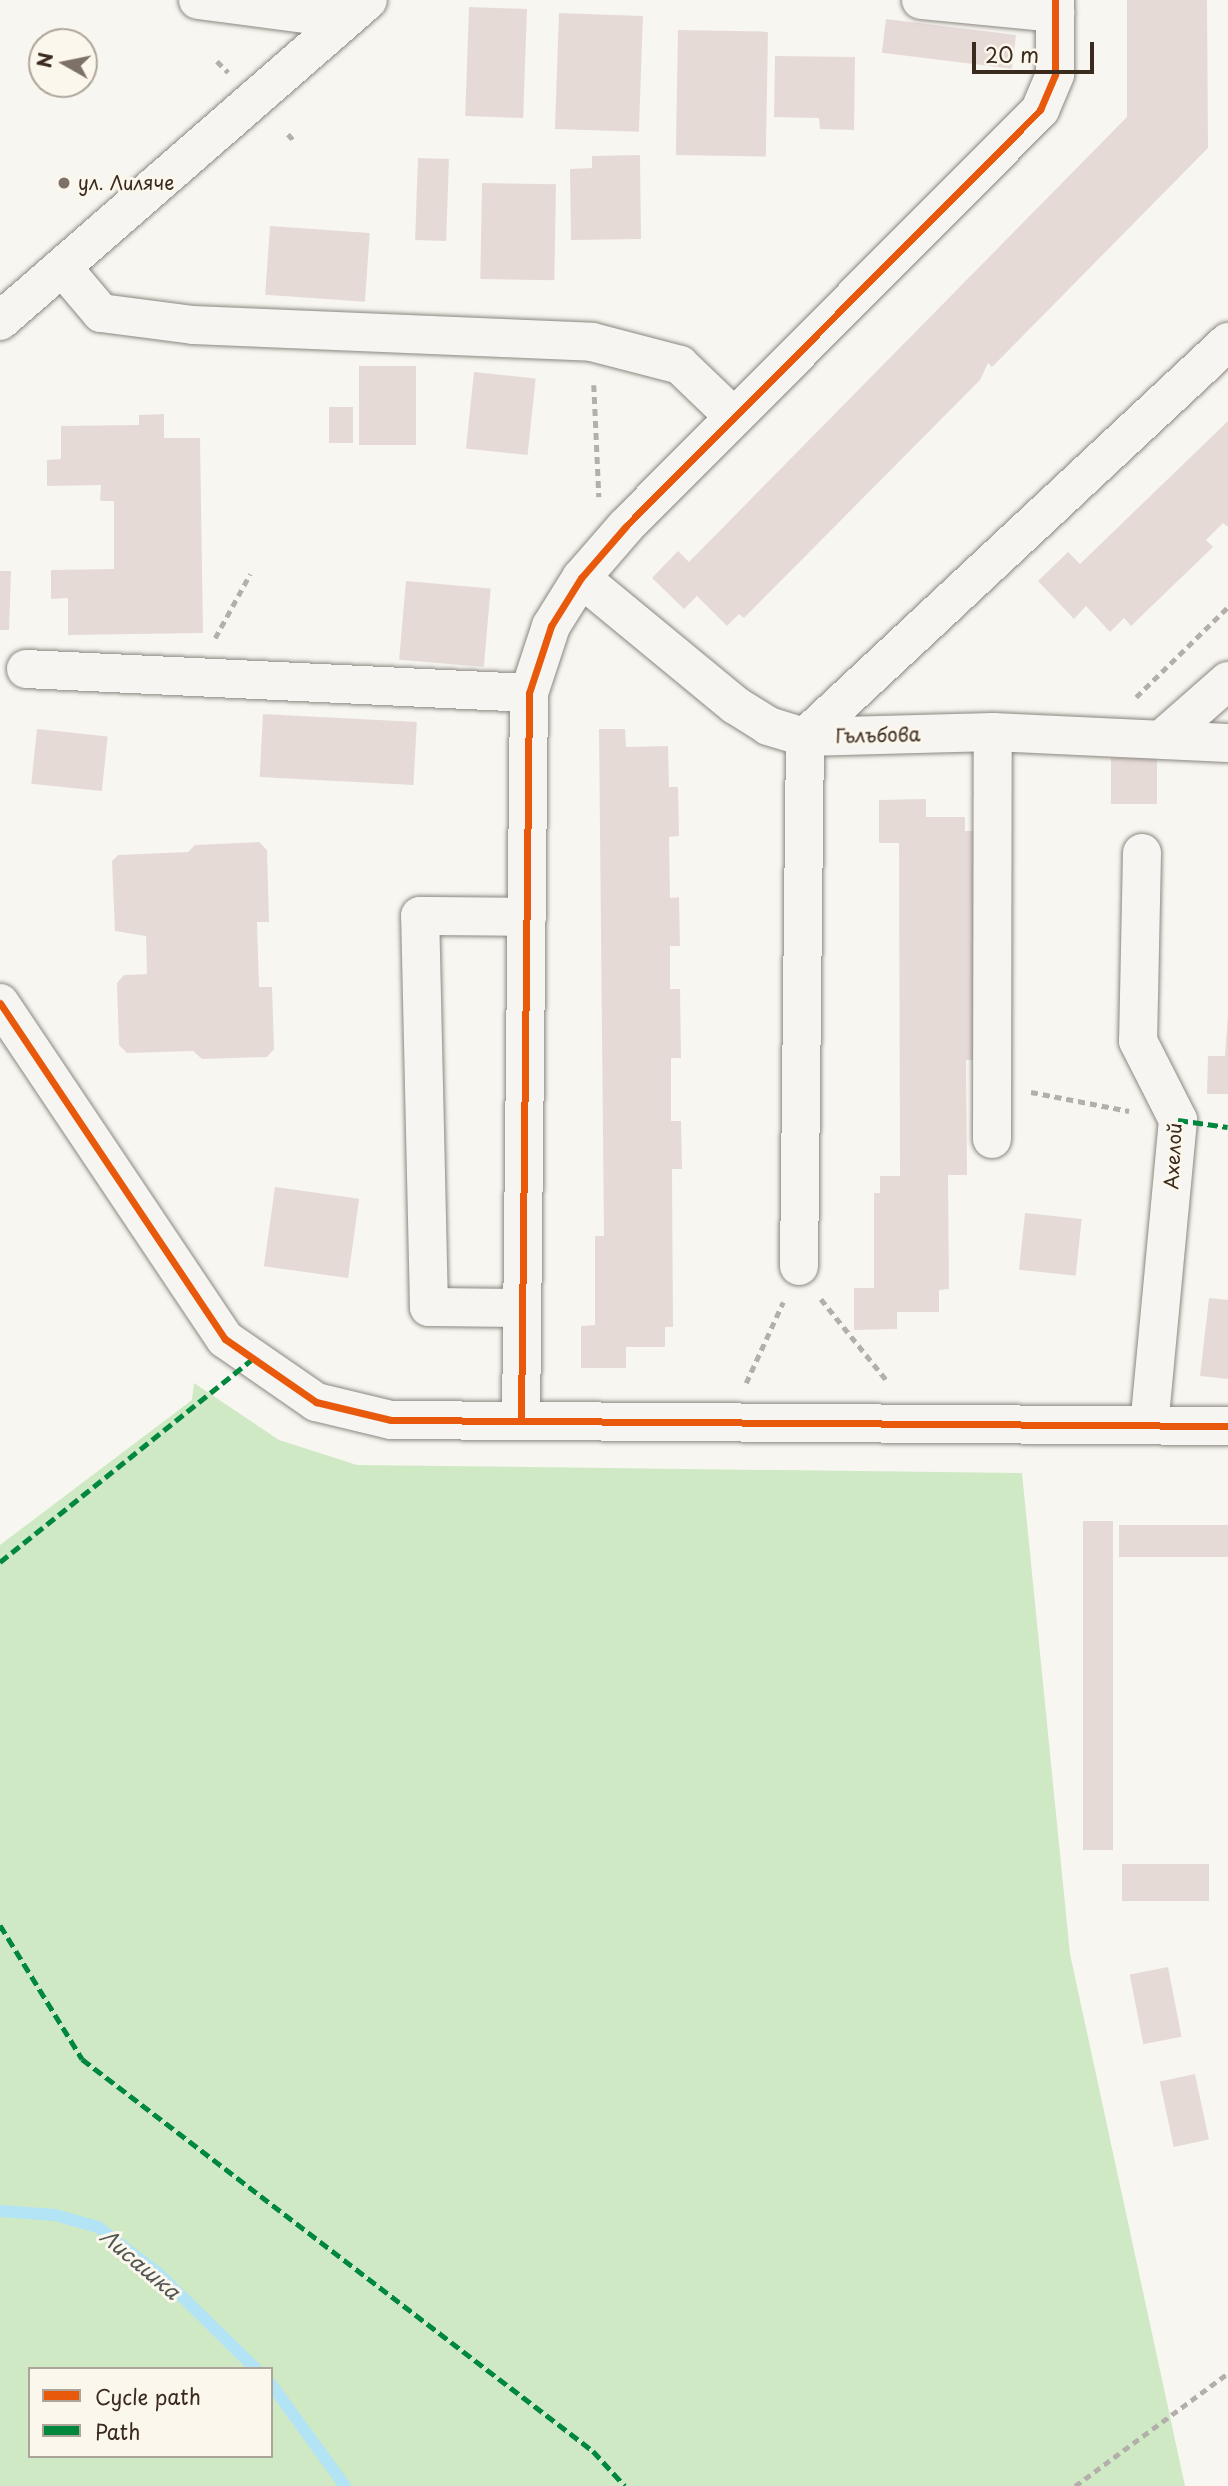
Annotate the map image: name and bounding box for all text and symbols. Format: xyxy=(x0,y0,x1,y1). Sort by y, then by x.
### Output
north arrow xyxy=(28,28,98,98)
scale bar xyxy=(976,28,1098,72)
text: 20 m xyxy=(985,38,1039,70)
text: N xyxy=(29,50,59,70)
place label: ул. Лиляче xyxy=(78,172,175,194)
marker: ул. Лиляче xyxy=(56,175,72,191)
street label: Гълъбова xyxy=(835,723,921,747)
street label: Ахелой xyxy=(1160,1122,1186,1190)
water label: Лисашка xyxy=(96,2223,186,2303)
legend xyxy=(28,2367,273,2458)
text: Cycle path xyxy=(95,2380,201,2412)
text: Path xyxy=(95,2415,140,2447)

